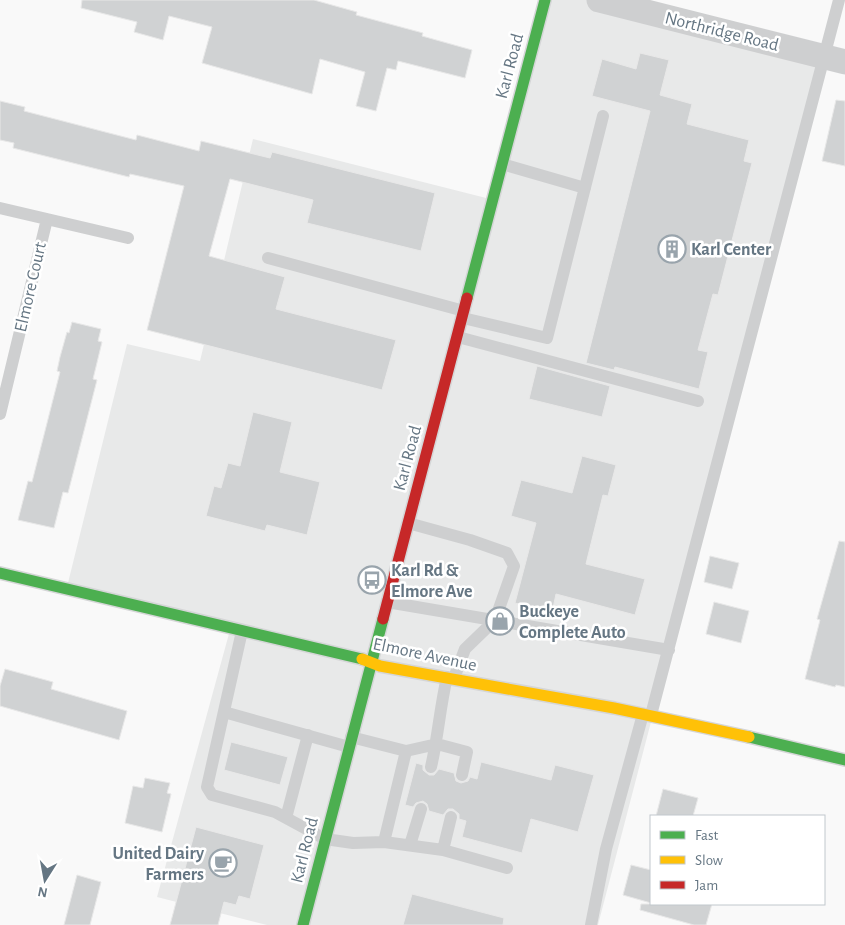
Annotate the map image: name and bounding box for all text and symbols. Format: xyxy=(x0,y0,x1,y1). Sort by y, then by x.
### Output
street label: Northridge Road xyxy=(663,9,781,55)
street label: Karl Road xyxy=(493,32,527,101)
building icon: Karl Center xyxy=(657,234,687,264)
street label: Elmore Court xyxy=(12,240,50,334)
place label: Karl Center xyxy=(691,241,772,259)
street label: Karl Road xyxy=(391,424,425,493)
place label: Karl Rd & Elmore Ave xyxy=(391,562,473,601)
bus stop icon: Karl Rd & Elmore Ave xyxy=(357,565,387,595)
place label: Buckeye Complete Auto xyxy=(519,603,626,642)
shop icon: Buckeye Complete Auto xyxy=(485,606,515,636)
street label: Elmore Avenue xyxy=(371,635,478,675)
legend xyxy=(650,815,825,905)
street label: Karl Road xyxy=(288,816,322,885)
text: Fast xyxy=(695,828,719,843)
place label: United Dairy Farmers xyxy=(112,845,205,884)
cafe icon: United Dairy Farmers xyxy=(208,848,238,878)
text: Slow xyxy=(695,853,723,868)
north arrow xyxy=(20,855,70,905)
text: Jam xyxy=(695,878,718,893)
text: N xyxy=(37,884,49,900)

